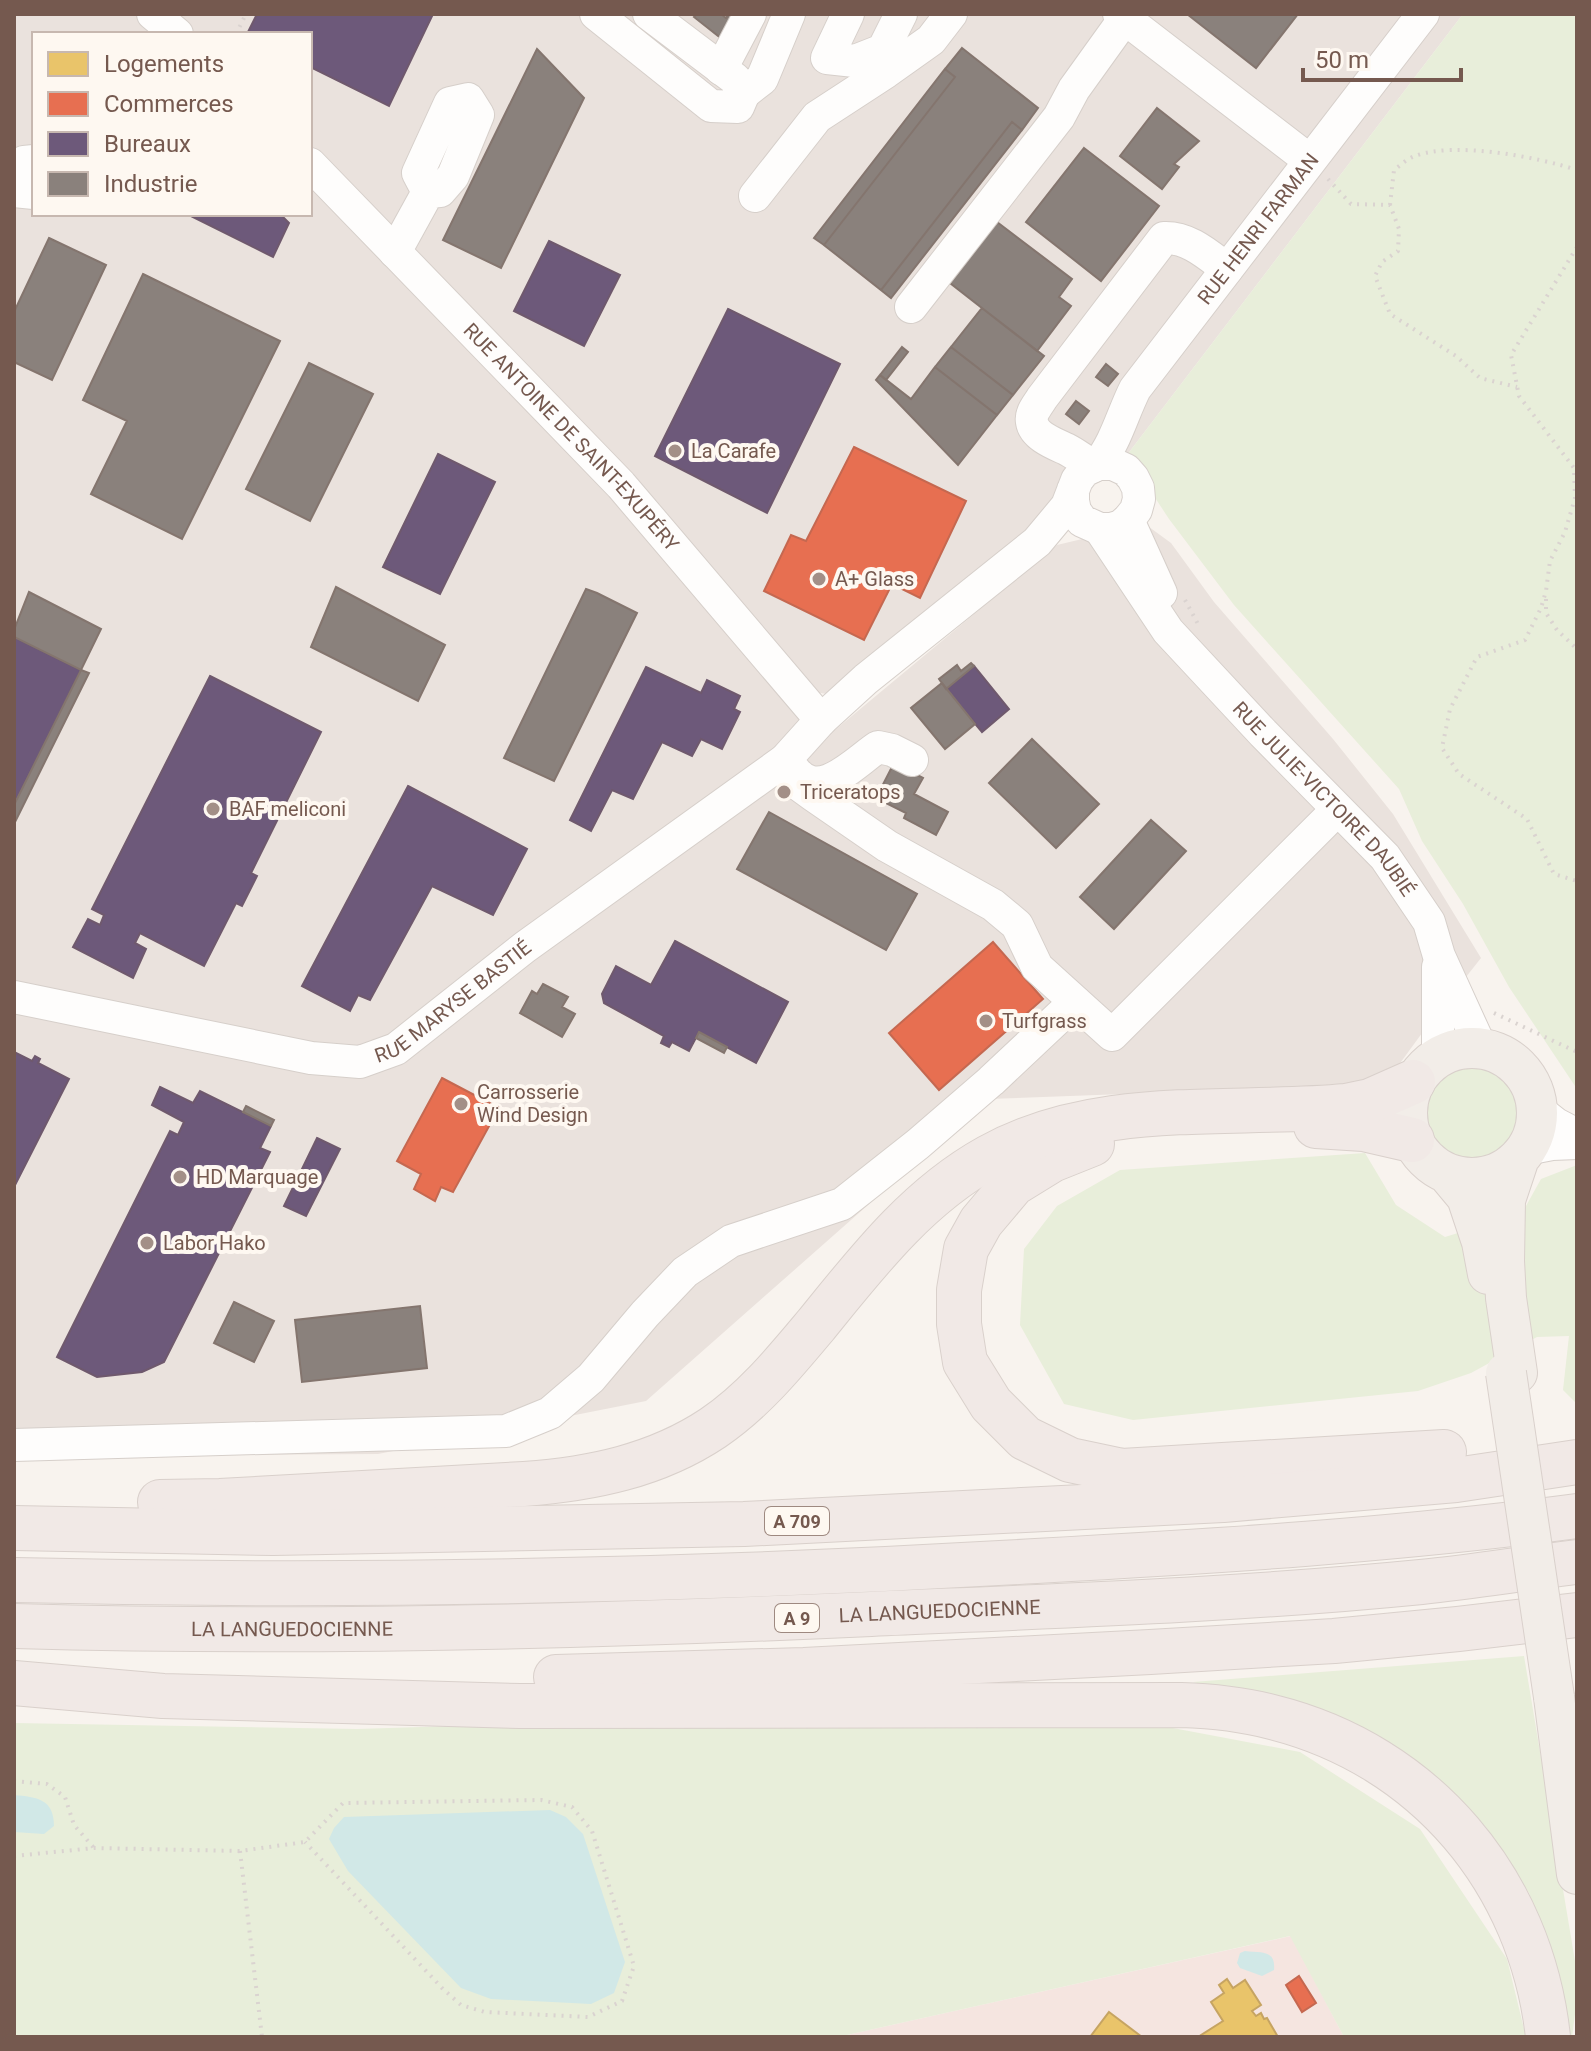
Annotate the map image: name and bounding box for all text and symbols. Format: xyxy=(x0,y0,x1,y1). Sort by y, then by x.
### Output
legend xyxy=(32,32,312,216)
scale bar xyxy=(1303,32,1461,82)
text: 50 m xyxy=(1315,46,1369,74)
text: Logements xyxy=(104,50,224,78)
text: Commerces xyxy=(104,90,234,118)
text: Bureaux xyxy=(104,130,191,158)
street label: RUE HENRI FARMAN xyxy=(1193,148,1324,309)
text: Industrie xyxy=(104,170,197,198)
street label: RUE ANTOINE DE SAINT-EXUPÉRY xyxy=(459,318,684,556)
place label: La Carafe xyxy=(691,439,776,463)
marker: La Carafe xyxy=(666,442,684,460)
place label: A+ Glass xyxy=(835,567,914,591)
marker: A+ Glass xyxy=(810,570,828,588)
street label: RUE JULIE-VICTOIRE DAUBIÉ xyxy=(1228,697,1420,901)
place label: Triceratops xyxy=(800,780,901,804)
marker: Triceratops xyxy=(775,783,793,801)
place label: BAF meliconi xyxy=(229,797,346,821)
marker: BAF meliconi xyxy=(204,800,222,818)
street label: RUE MARYSE BASTIÉ xyxy=(371,935,536,1068)
place label: Turfgrass xyxy=(1002,1009,1087,1033)
marker: Turfgrass xyxy=(977,1012,995,1030)
place label: Carrosserie Wind Design xyxy=(477,1080,588,1127)
marker: Carrosserie Wind Design xyxy=(452,1095,470,1113)
place label: HD Marquage xyxy=(196,1165,318,1189)
marker: HD Marquage xyxy=(171,1168,189,1186)
place label: Labor Hako xyxy=(163,1231,266,1255)
marker: Labor Hako xyxy=(138,1234,156,1252)
road number: A 709 xyxy=(765,1507,829,1535)
street label: LA LANGUEDOCIENNE xyxy=(838,1595,1041,1627)
road number: A 9 xyxy=(775,1604,819,1632)
street label: LA LANGUEDOCIENNE xyxy=(191,1617,393,1641)

